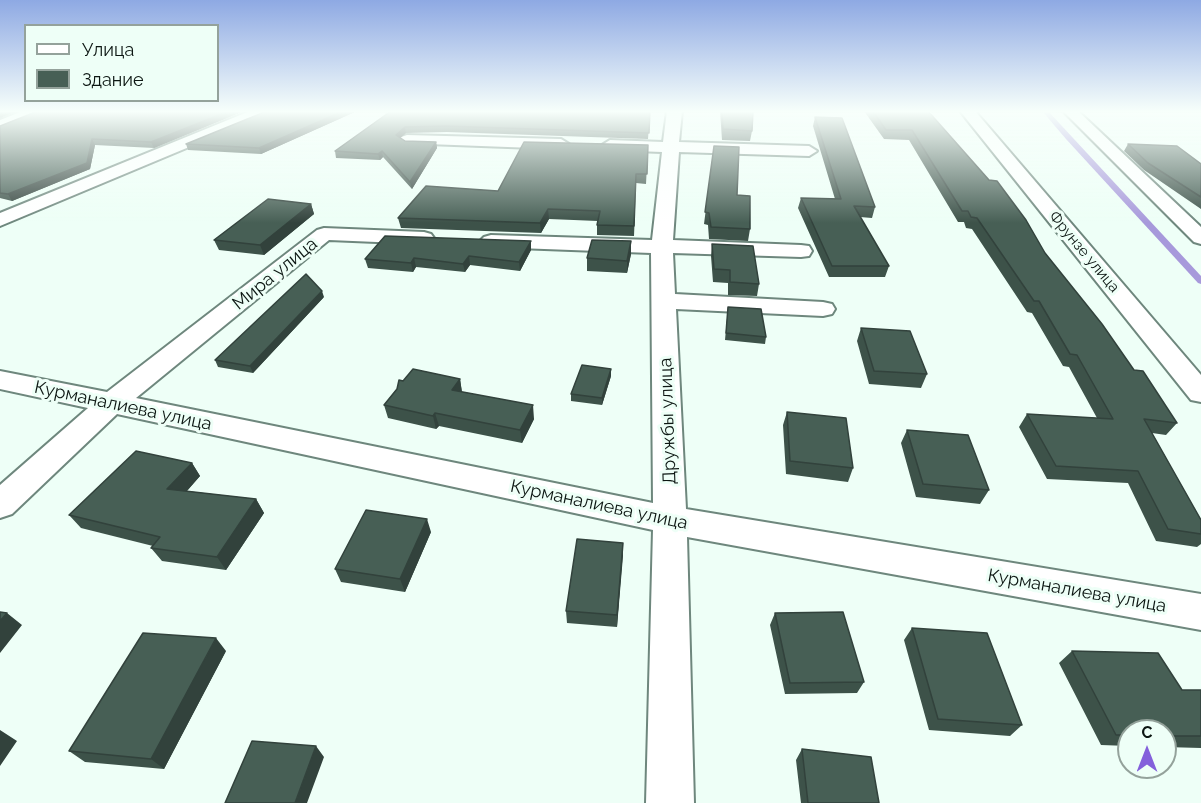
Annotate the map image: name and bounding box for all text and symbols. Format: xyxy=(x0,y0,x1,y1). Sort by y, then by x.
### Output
legend xyxy=(24,24,219,102)
text: Улица xyxy=(82,39,134,60)
text: Здание xyxy=(82,69,144,90)
street label: Фрунзе улица xyxy=(1045,208,1123,296)
street label: Мира улица xyxy=(228,233,322,315)
street label: Дружбы улица xyxy=(655,357,681,485)
street label: Курманалиева улица xyxy=(32,377,214,435)
street label: Курманалиева улица xyxy=(508,476,690,534)
street label: Курманалиева улица xyxy=(986,565,1168,617)
north arrow xyxy=(1117,719,1177,779)
text: С xyxy=(1142,723,1152,742)

